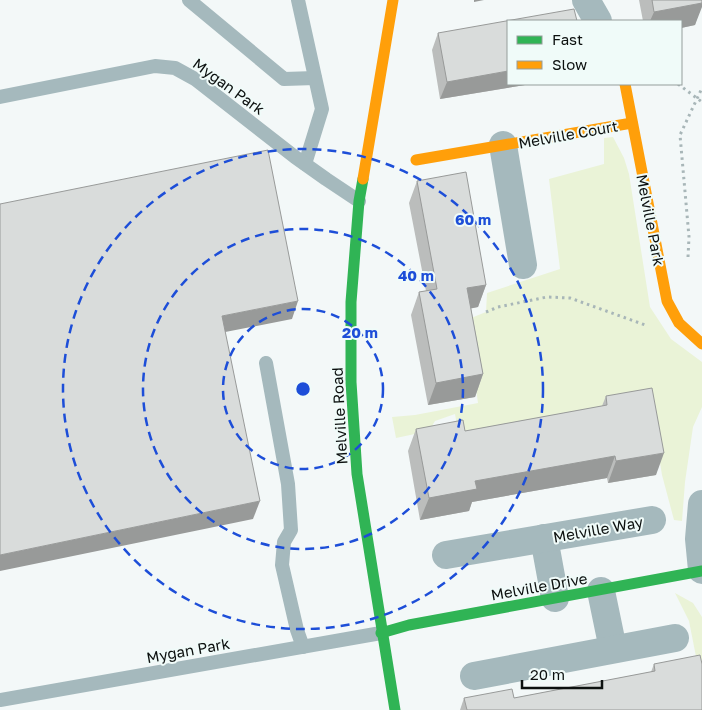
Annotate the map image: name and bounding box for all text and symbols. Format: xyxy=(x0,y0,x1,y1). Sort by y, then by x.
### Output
legend xyxy=(507,20,682,85)
text: Fast xyxy=(552,30,583,48)
street label: Mygan Park xyxy=(190,54,269,118)
text: Slow xyxy=(552,55,587,73)
street label: Melville Court xyxy=(517,116,619,152)
street label: Melville Park xyxy=(633,173,669,268)
text: 60 m xyxy=(455,210,491,228)
text: 40 m xyxy=(398,266,434,284)
text: 20 m xyxy=(342,323,378,341)
street label: Melville Road xyxy=(327,367,351,465)
centre of rings xyxy=(294,380,312,398)
street label: Melville Way xyxy=(552,512,645,546)
street label: Melville Drive xyxy=(489,569,589,603)
street label: Mygan Park xyxy=(145,634,232,666)
scale bar xyxy=(522,658,602,690)
text: 20 m xyxy=(530,665,565,683)

